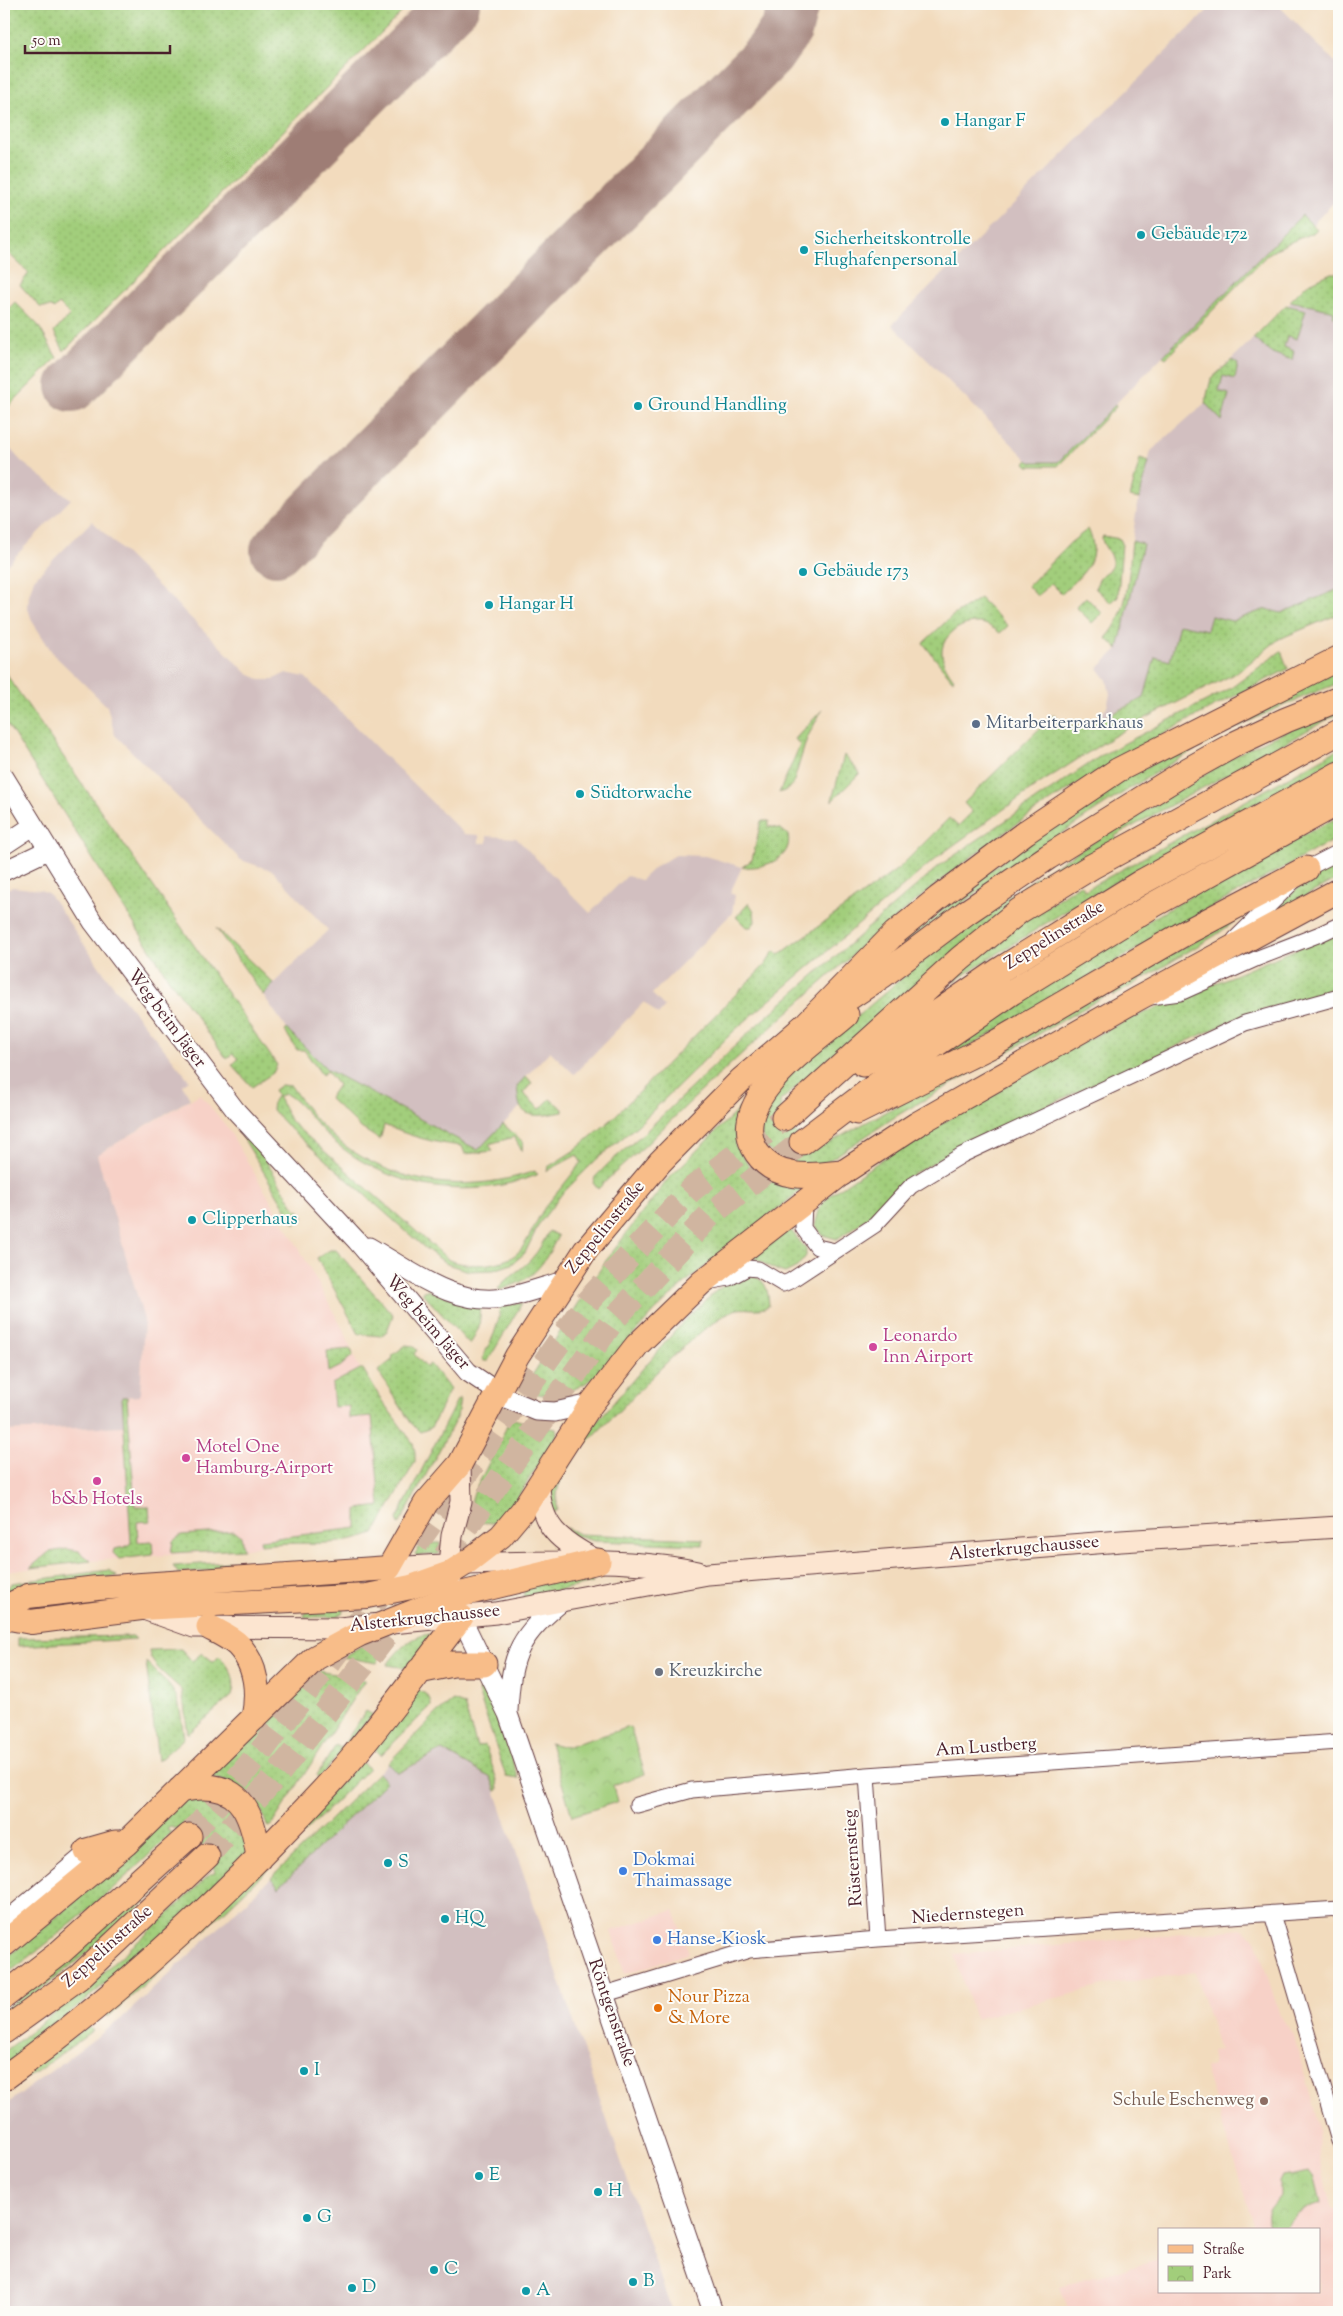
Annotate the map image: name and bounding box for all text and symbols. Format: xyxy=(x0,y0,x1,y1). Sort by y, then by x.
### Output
scale bar xyxy=(25,22,170,54)
text: 50 m xyxy=(31,31,61,52)
place label: Hangar F xyxy=(955,109,1025,135)
marker: Hangar F xyxy=(939,116,951,128)
place label: Gebäude 172 xyxy=(1151,222,1248,248)
place label: Sicherheitskontrolle Flughafenpersonal xyxy=(814,227,971,274)
marker: Gebäude 172 xyxy=(1135,229,1147,241)
marker: Sicherheitskontrolle Flughafenpersonal xyxy=(798,244,810,256)
place label: Ground Handling xyxy=(648,393,787,419)
marker: Ground Handling xyxy=(632,400,644,412)
place label: Gebäude 173 xyxy=(813,559,909,585)
marker: Gebäude 173 xyxy=(797,566,809,578)
place label: Hangar H xyxy=(499,592,574,618)
marker: Hangar H xyxy=(483,599,495,611)
place label: Mitarbeiterparkhaus xyxy=(986,711,1143,737)
marker: Mitarbeiterparkhaus xyxy=(970,718,982,730)
place label: Südtorwache xyxy=(590,781,692,807)
marker: Südtorwache xyxy=(574,788,586,800)
street label: Zeppelinstraße xyxy=(1000,895,1110,977)
street label: Weg beim Jäger xyxy=(120,964,212,1074)
street label: Zeppelinstraße xyxy=(560,1176,652,1280)
place label: Clipperhaus xyxy=(202,1207,297,1233)
marker: Clipperhaus xyxy=(186,1214,198,1226)
street label: Weg beim Jäger xyxy=(378,1270,476,1376)
place label: Leonardo Inn Airport xyxy=(883,1324,973,1371)
marker: Leonardo Inn Airport xyxy=(867,1341,879,1353)
place label: Motel One Hamburg-Airport xyxy=(196,1435,333,1482)
marker: Motel One Hamburg-Airport xyxy=(180,1452,192,1464)
marker: b&b Hotels xyxy=(91,1475,103,1487)
place label: b&b Hotels xyxy=(52,1487,142,1513)
street label: Alsterkrugchaussee xyxy=(948,1529,1100,1569)
street label: Alsterkrugchaussee xyxy=(348,1598,502,1640)
place label: Kreuzkirche xyxy=(669,1659,762,1685)
marker: Kreuzkirche xyxy=(653,1666,665,1678)
street label: Am Lustberg xyxy=(935,1731,1038,1765)
street label: Rüsternstieg xyxy=(838,1808,870,1907)
place label: Dokmai Thaimassage xyxy=(633,1848,732,1895)
place label: S xyxy=(398,1850,409,1876)
marker: S xyxy=(382,1857,394,1869)
marker: Dokmai Thaimassage xyxy=(617,1865,629,1877)
street label: Niedernstegen xyxy=(911,1898,1026,1932)
street label: Zeppelinstraße xyxy=(57,1899,159,1995)
place label: HQ xyxy=(455,1906,486,1932)
marker: HQ xyxy=(439,1913,451,1925)
place label: Hanse-Kiosk xyxy=(667,1927,767,1953)
marker: Hanse-Kiosk xyxy=(651,1934,663,1946)
street label: Röntgenstraße xyxy=(580,1955,642,2071)
place label: Nour Pizza & More xyxy=(668,1985,750,2032)
marker: Nour Pizza & More xyxy=(652,2002,664,2014)
place label: I xyxy=(314,2058,320,2084)
marker: I xyxy=(298,2065,310,2077)
place label: Schule Eschenweg xyxy=(1112,2088,1254,2114)
marker: Schule Eschenweg xyxy=(1258,2095,1270,2107)
place label: E xyxy=(489,2163,500,2189)
marker: E xyxy=(473,2170,485,2182)
place label: H xyxy=(608,2179,622,2205)
marker: H xyxy=(592,2186,604,2198)
place label: G xyxy=(317,2205,332,2231)
marker: G xyxy=(301,2212,313,2224)
legend xyxy=(1158,2228,1320,2294)
text: Straße xyxy=(1203,2240,1245,2261)
place label: C xyxy=(444,2257,459,2283)
marker: C xyxy=(428,2264,440,2276)
text: Park xyxy=(1203,2264,1232,2285)
place label: B xyxy=(643,2269,654,2295)
place label: D xyxy=(362,2275,376,2301)
marker: B xyxy=(627,2276,639,2288)
place label: A xyxy=(536,2278,551,2304)
marker: D xyxy=(346,2282,358,2294)
marker: A xyxy=(520,2285,532,2297)

